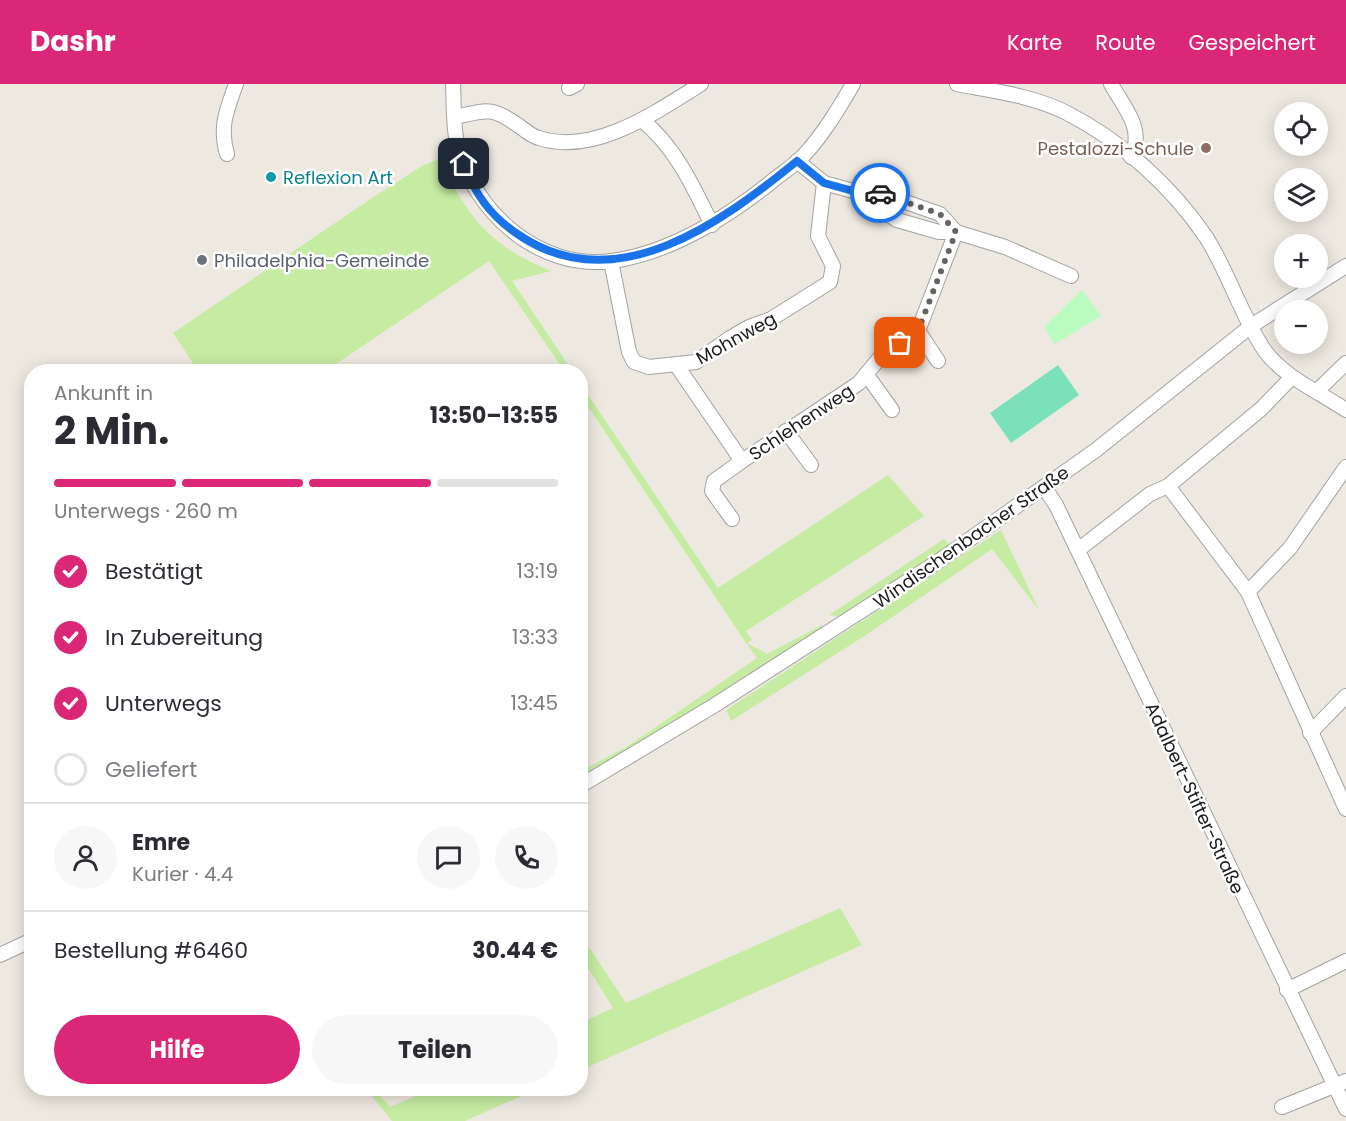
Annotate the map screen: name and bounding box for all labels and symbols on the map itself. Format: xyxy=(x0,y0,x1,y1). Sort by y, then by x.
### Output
place label: Pestalozzi-Schule xyxy=(1038,136,1194,161)
pin xyxy=(438,138,489,189)
marker: Pestalozzi-Schule xyxy=(1199,141,1213,155)
courier xyxy=(850,163,910,223)
place label: Reflexion Art xyxy=(283,165,393,190)
marker: Reflexion Art xyxy=(264,170,278,184)
place label: Philadelphia-Gemeinde xyxy=(214,248,429,273)
marker: Philadelphia-Gemeinde xyxy=(195,253,209,267)
street label: Mohnweg xyxy=(691,306,781,370)
pin xyxy=(874,317,925,368)
street label: Schlehenweg xyxy=(744,378,858,466)
street label: Windischenbacher Straße xyxy=(868,460,1074,614)
street label: Adalbert-Stifter-Straße xyxy=(1140,698,1250,898)

